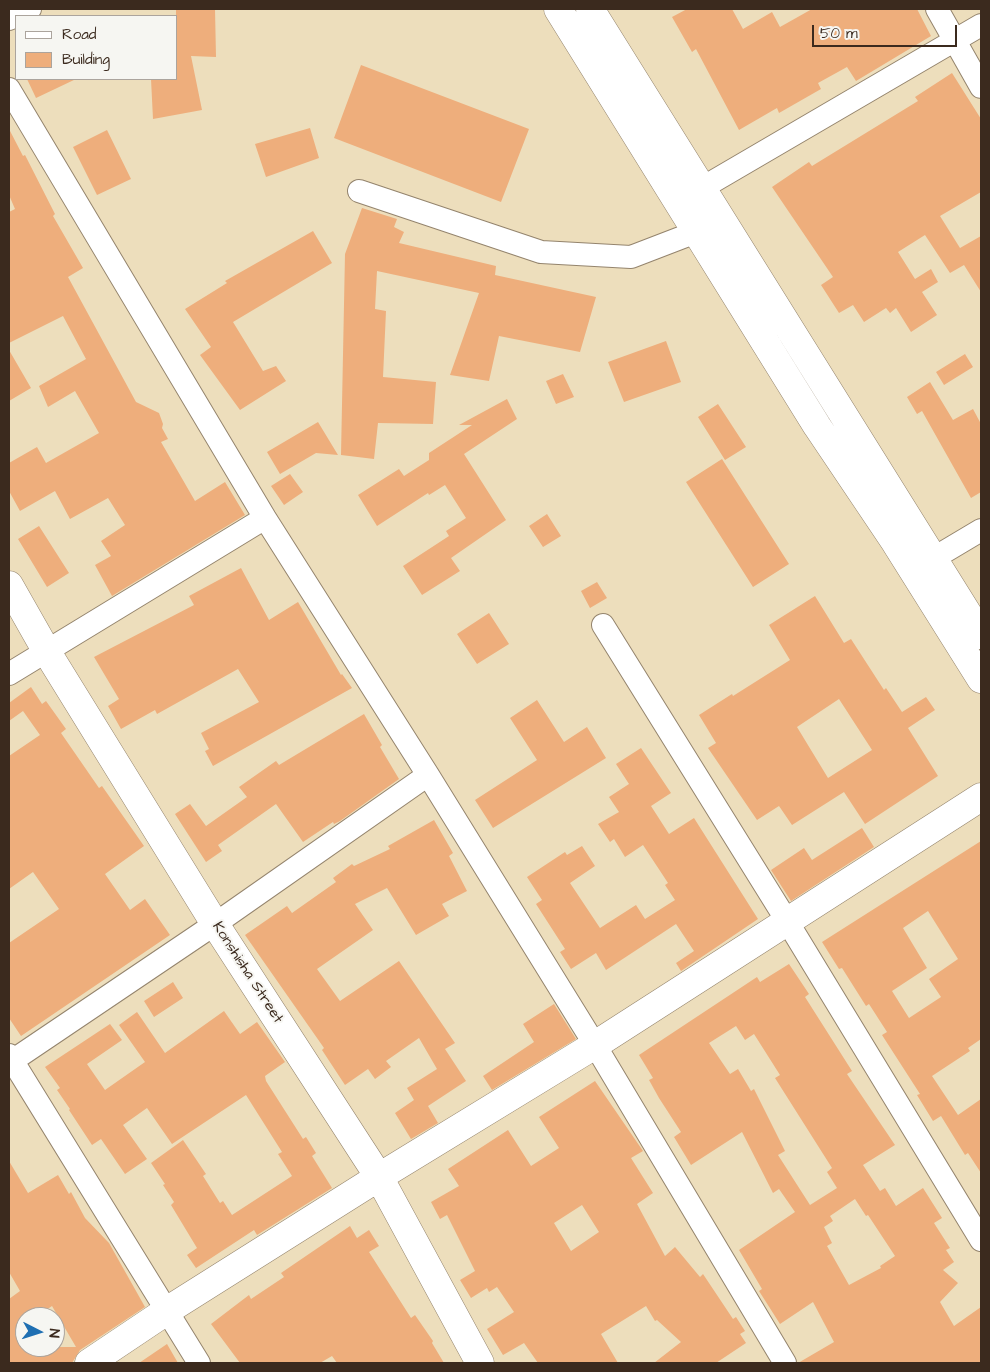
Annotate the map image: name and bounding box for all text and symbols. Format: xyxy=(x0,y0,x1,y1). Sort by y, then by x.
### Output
legend xyxy=(15,15,178,80)
scale bar xyxy=(815,15,960,47)
text: 50 m xyxy=(820,23,858,44)
text: Road xyxy=(62,24,96,45)
text: Building xyxy=(62,49,110,70)
street label: Konshisha Street xyxy=(208,919,286,1027)
north arrow xyxy=(15,1307,65,1357)
text: N xyxy=(44,1328,64,1338)

